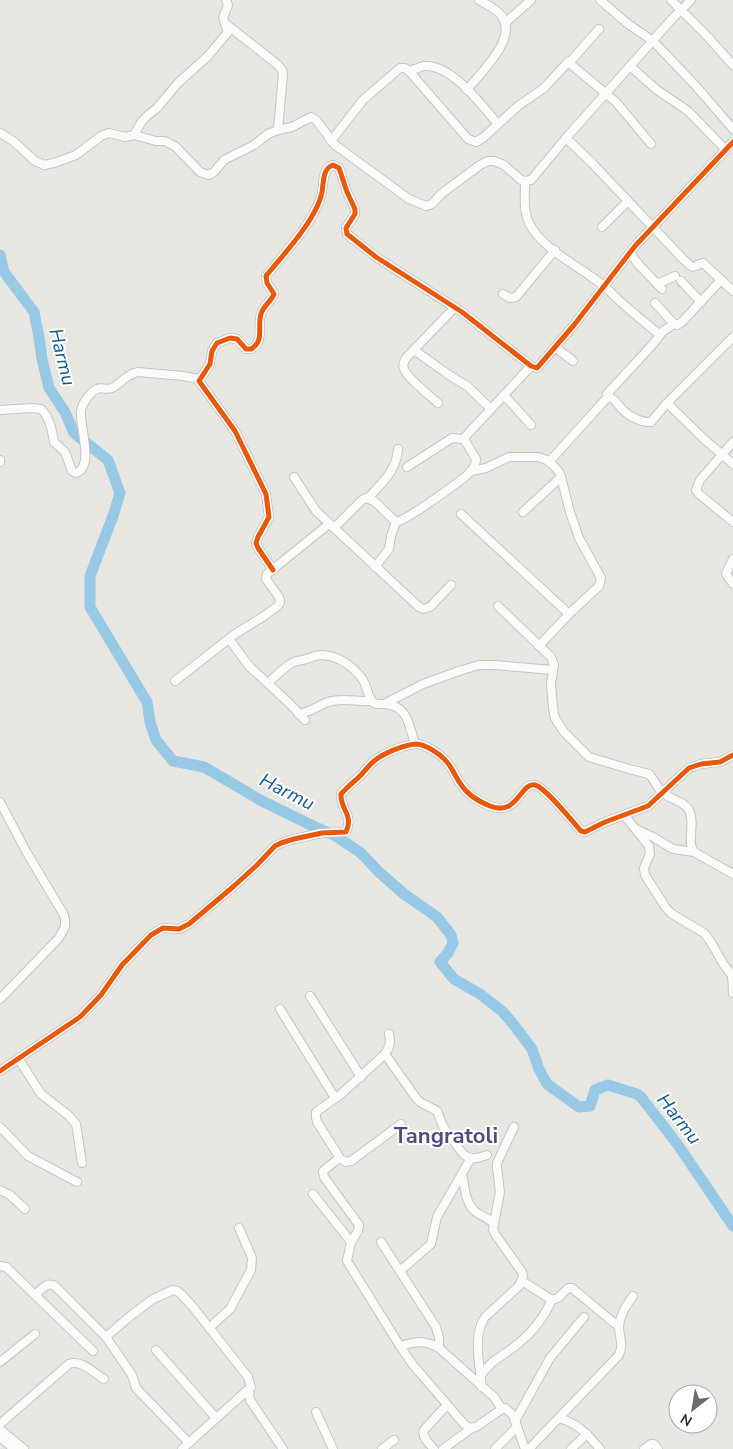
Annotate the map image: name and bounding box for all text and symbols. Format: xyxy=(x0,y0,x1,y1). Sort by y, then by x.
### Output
water label: Harmu xyxy=(42,326,82,388)
water label: Harmu xyxy=(255,767,319,817)
water label: Harmu xyxy=(651,1088,707,1150)
district label: Tangratoli xyxy=(394,1121,498,1151)
north arrow xyxy=(668,1384,718,1434)
text: N xyxy=(677,1409,696,1431)

